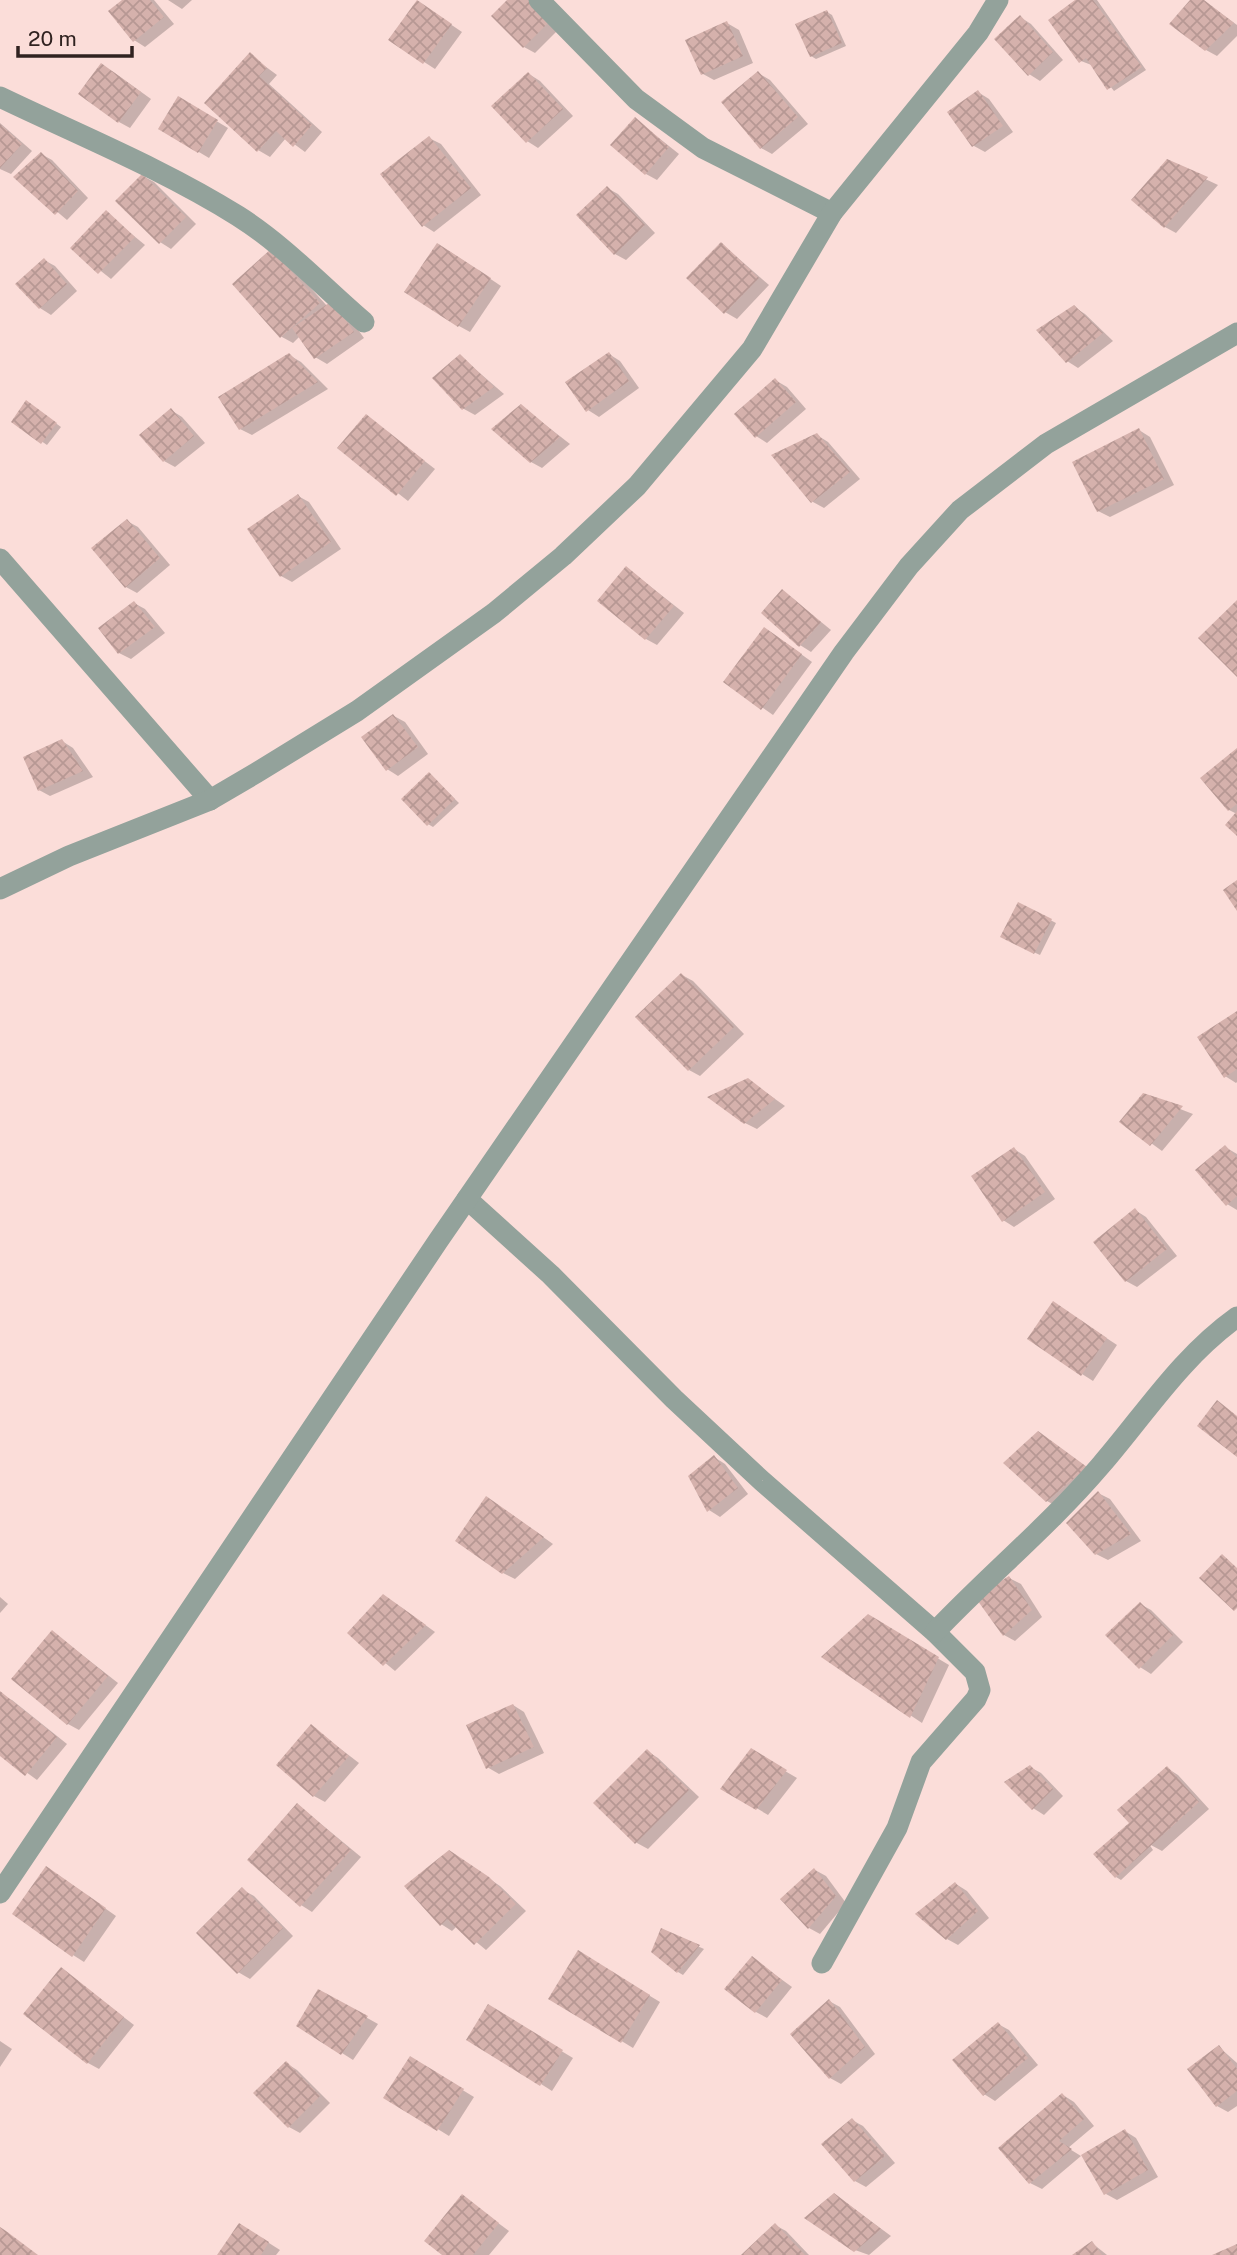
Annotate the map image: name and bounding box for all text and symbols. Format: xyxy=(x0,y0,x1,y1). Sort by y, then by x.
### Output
scale bar xyxy=(18,14,131,58)
text: 20 m xyxy=(28,26,77,51)

